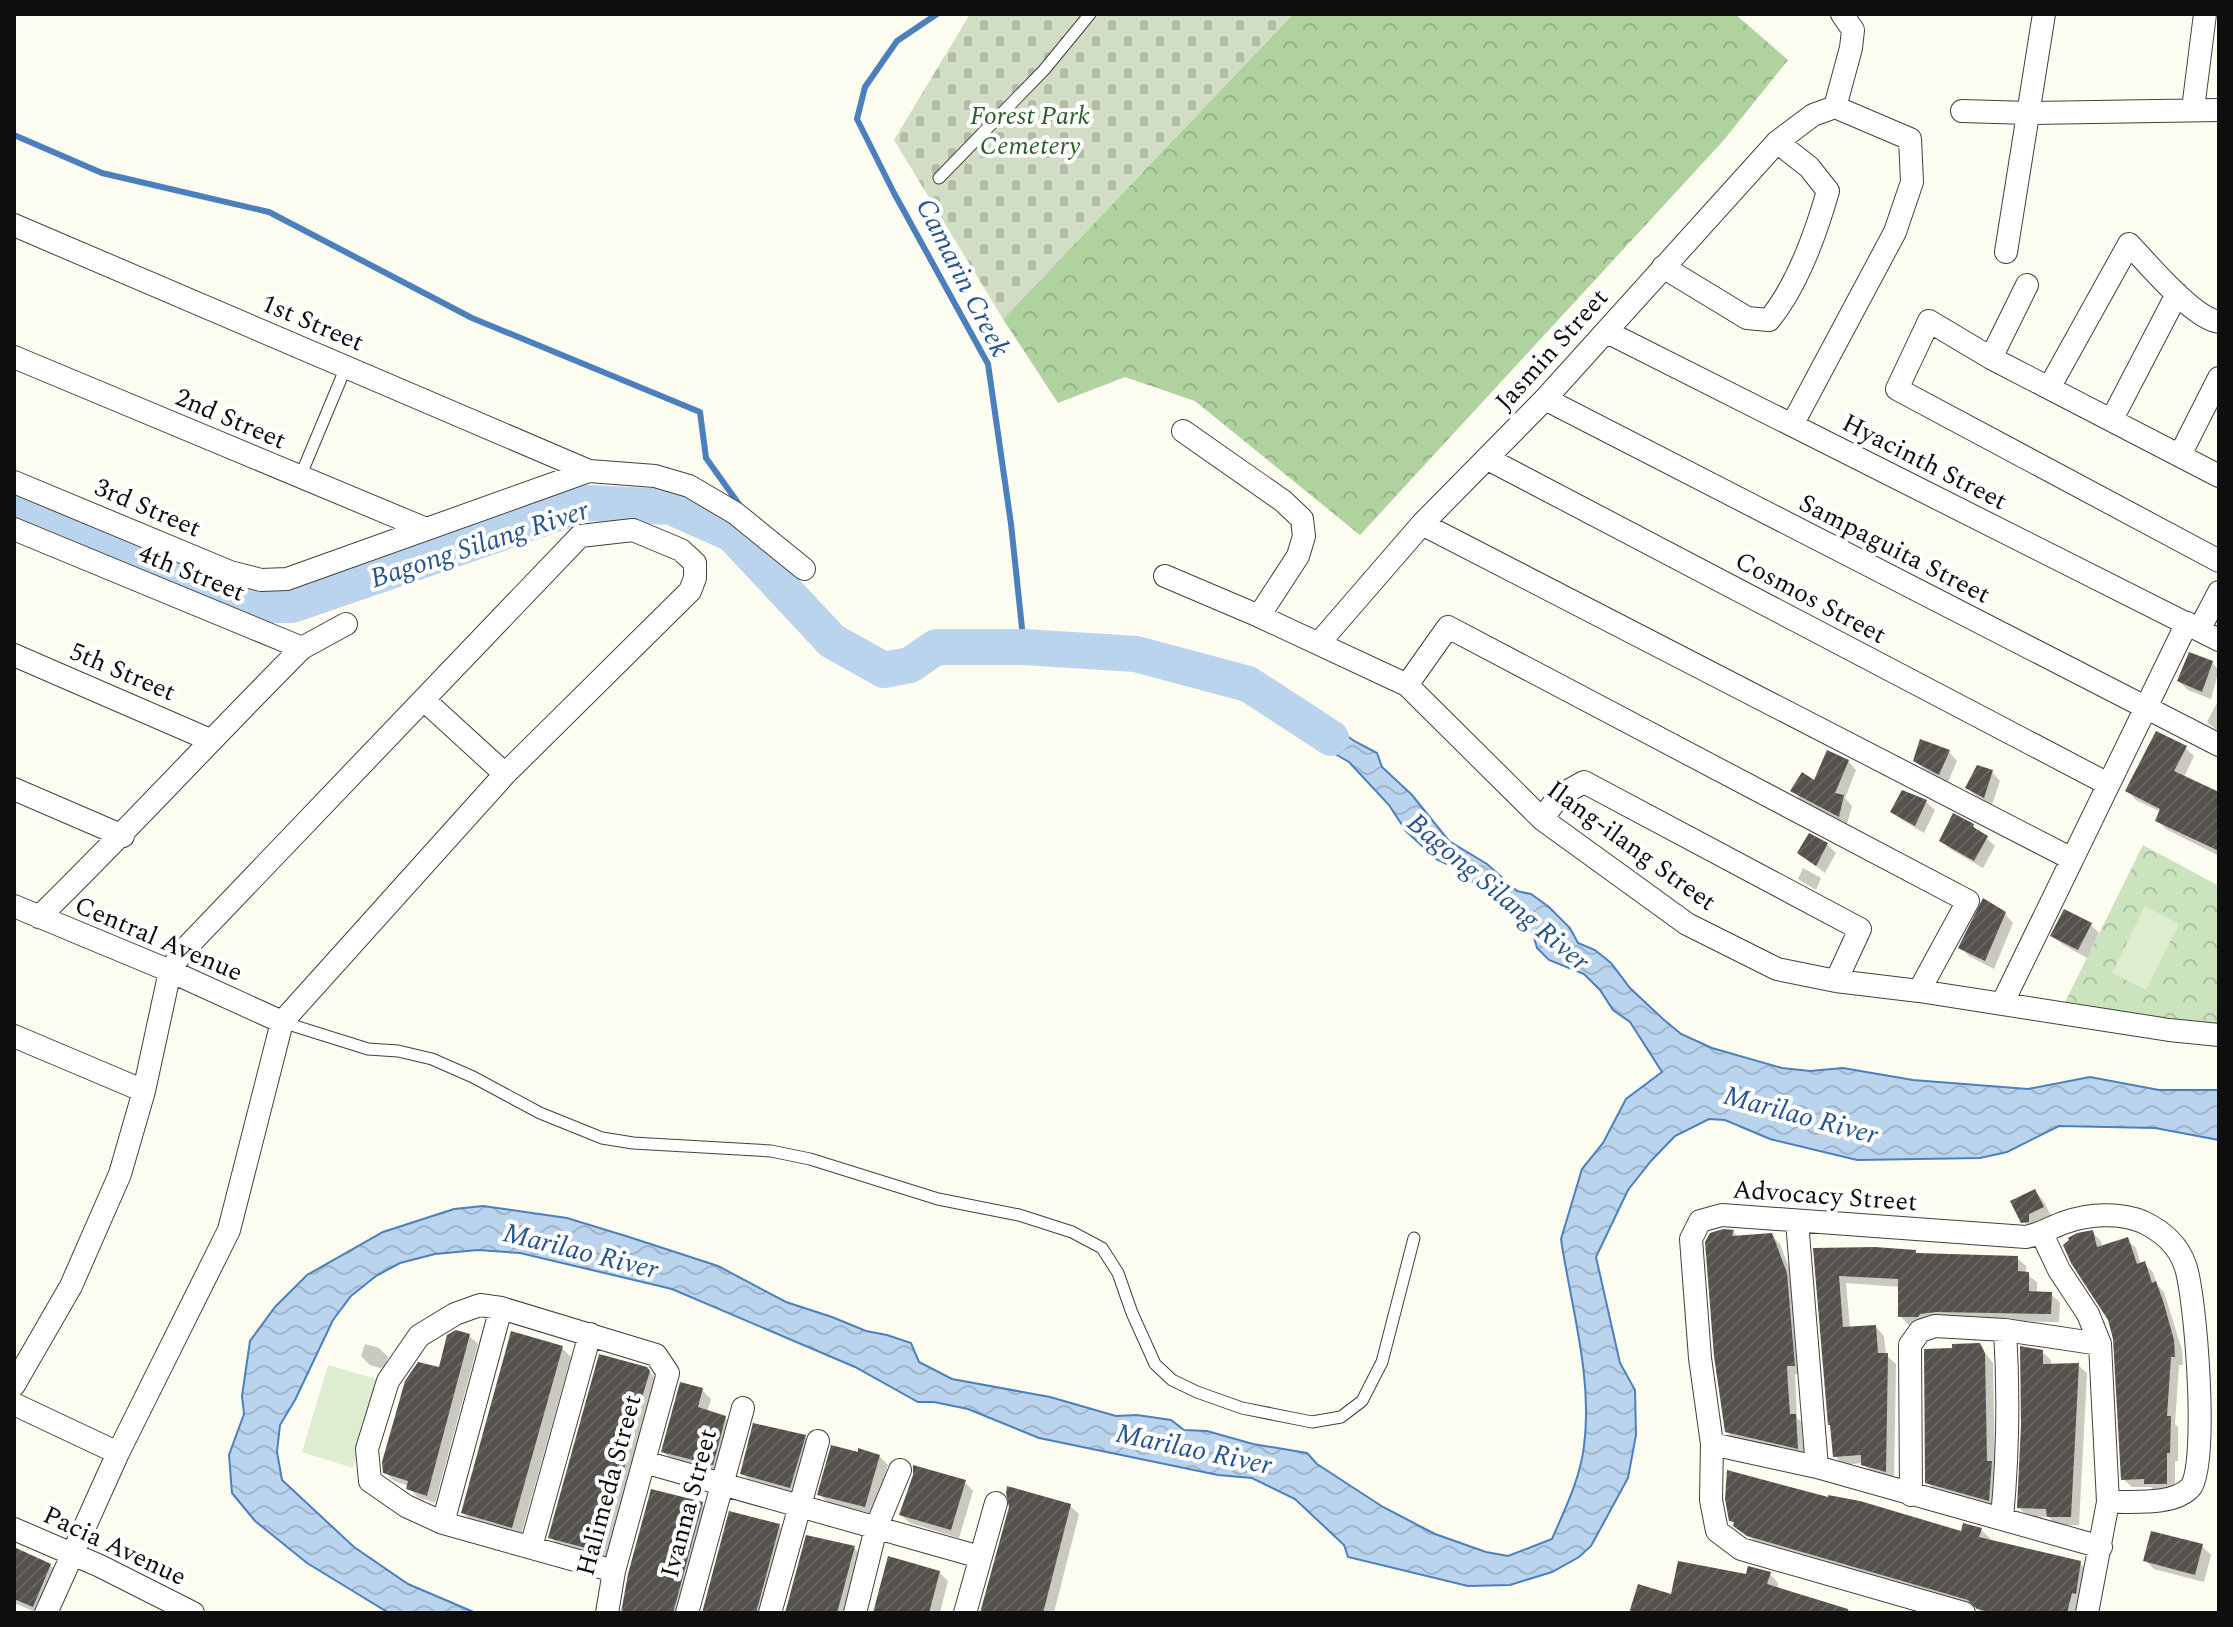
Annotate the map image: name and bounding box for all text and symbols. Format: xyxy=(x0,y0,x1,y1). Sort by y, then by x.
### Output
park label: Forest Park Cemetery xyxy=(970,96,1090,166)
water label: Camarin Creek xyxy=(904,191,1021,365)
street label: Jasmin Street xyxy=(1486,279,1618,420)
street label: 1st Street xyxy=(255,283,370,362)
street label: 2nd Street xyxy=(169,378,292,460)
street label: Hyacinth Street xyxy=(1835,403,2014,521)
street label: 3rd Street xyxy=(88,468,207,548)
street label: Sampaguita Street xyxy=(1792,483,1997,614)
water label: Bagong Silang River xyxy=(364,489,595,600)
street label: 4th Street xyxy=(132,533,251,612)
street label: Cosmos Street xyxy=(1728,541,1893,655)
street label: 5th Street xyxy=(63,632,182,712)
street label: Ilang-ilang Street xyxy=(1538,770,1725,921)
water label: Bagong Silang River xyxy=(1397,802,1599,982)
street label: Central Avenue xyxy=(68,886,249,992)
water label: Marilao River xyxy=(1718,1074,1883,1157)
street label: Advocacy Street xyxy=(1731,1170,1919,1222)
water label: Marilao River xyxy=(498,1211,663,1292)
street label: Halimeda Street xyxy=(566,1390,652,1580)
water label: Marilao River xyxy=(1112,1412,1276,1487)
street label: Ivanna Street xyxy=(650,1424,728,1582)
street label: Pacia Avenue xyxy=(36,1495,193,1597)

